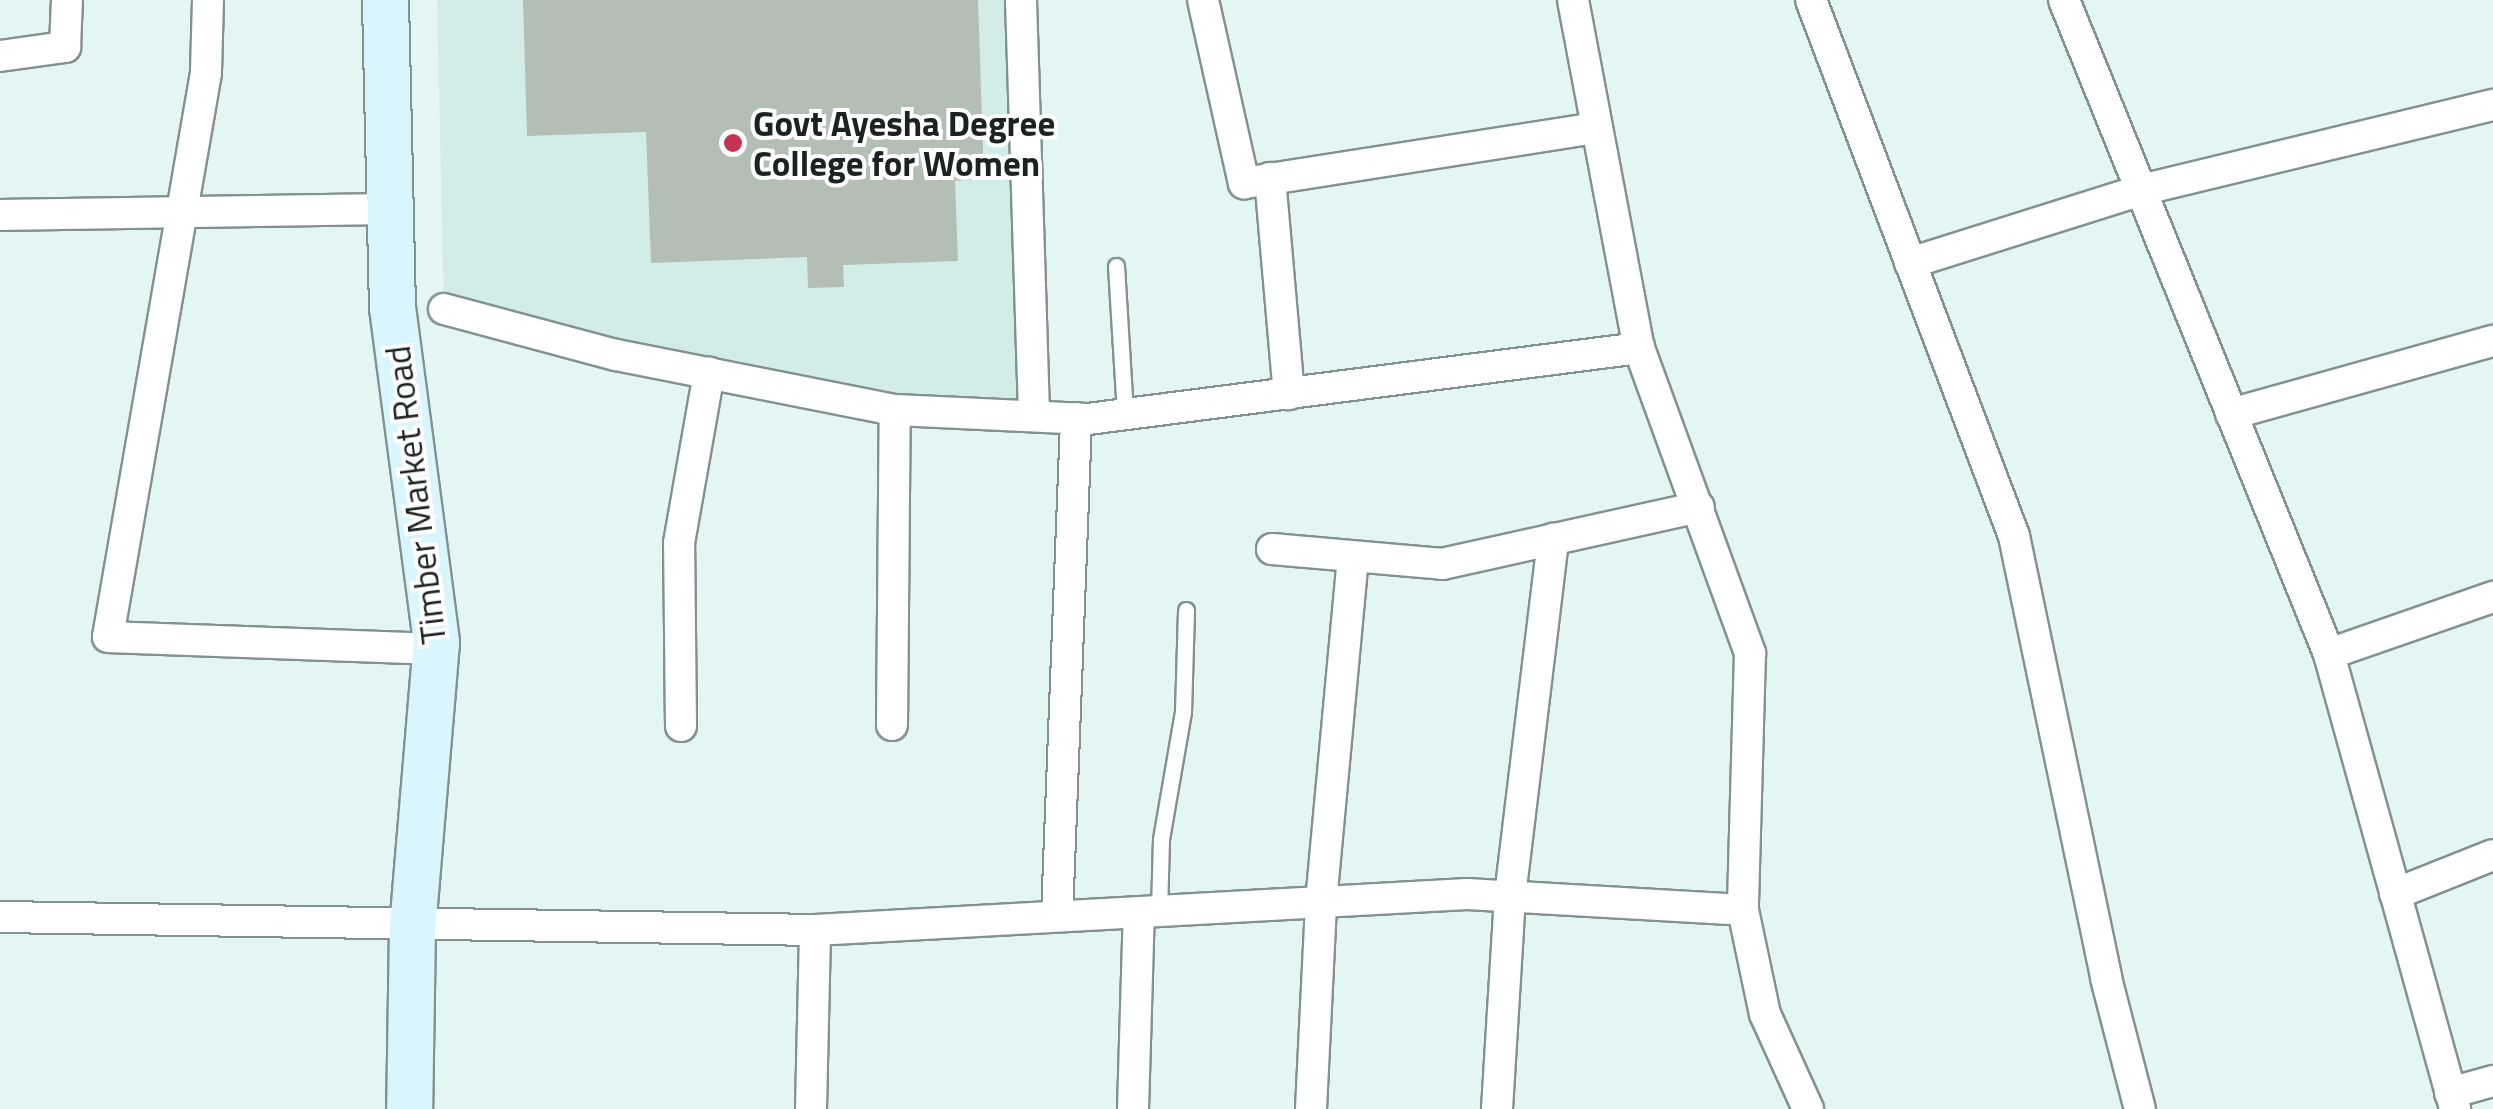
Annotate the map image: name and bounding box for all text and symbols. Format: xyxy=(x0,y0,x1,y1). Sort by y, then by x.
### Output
place label: Govt Ayesha Degree College for Women xyxy=(753,102,1055,184)
marker: Govt Ayesha Degree College for Women xyxy=(722,132,744,154)
street label: Timber Market Road xyxy=(376,344,454,646)

